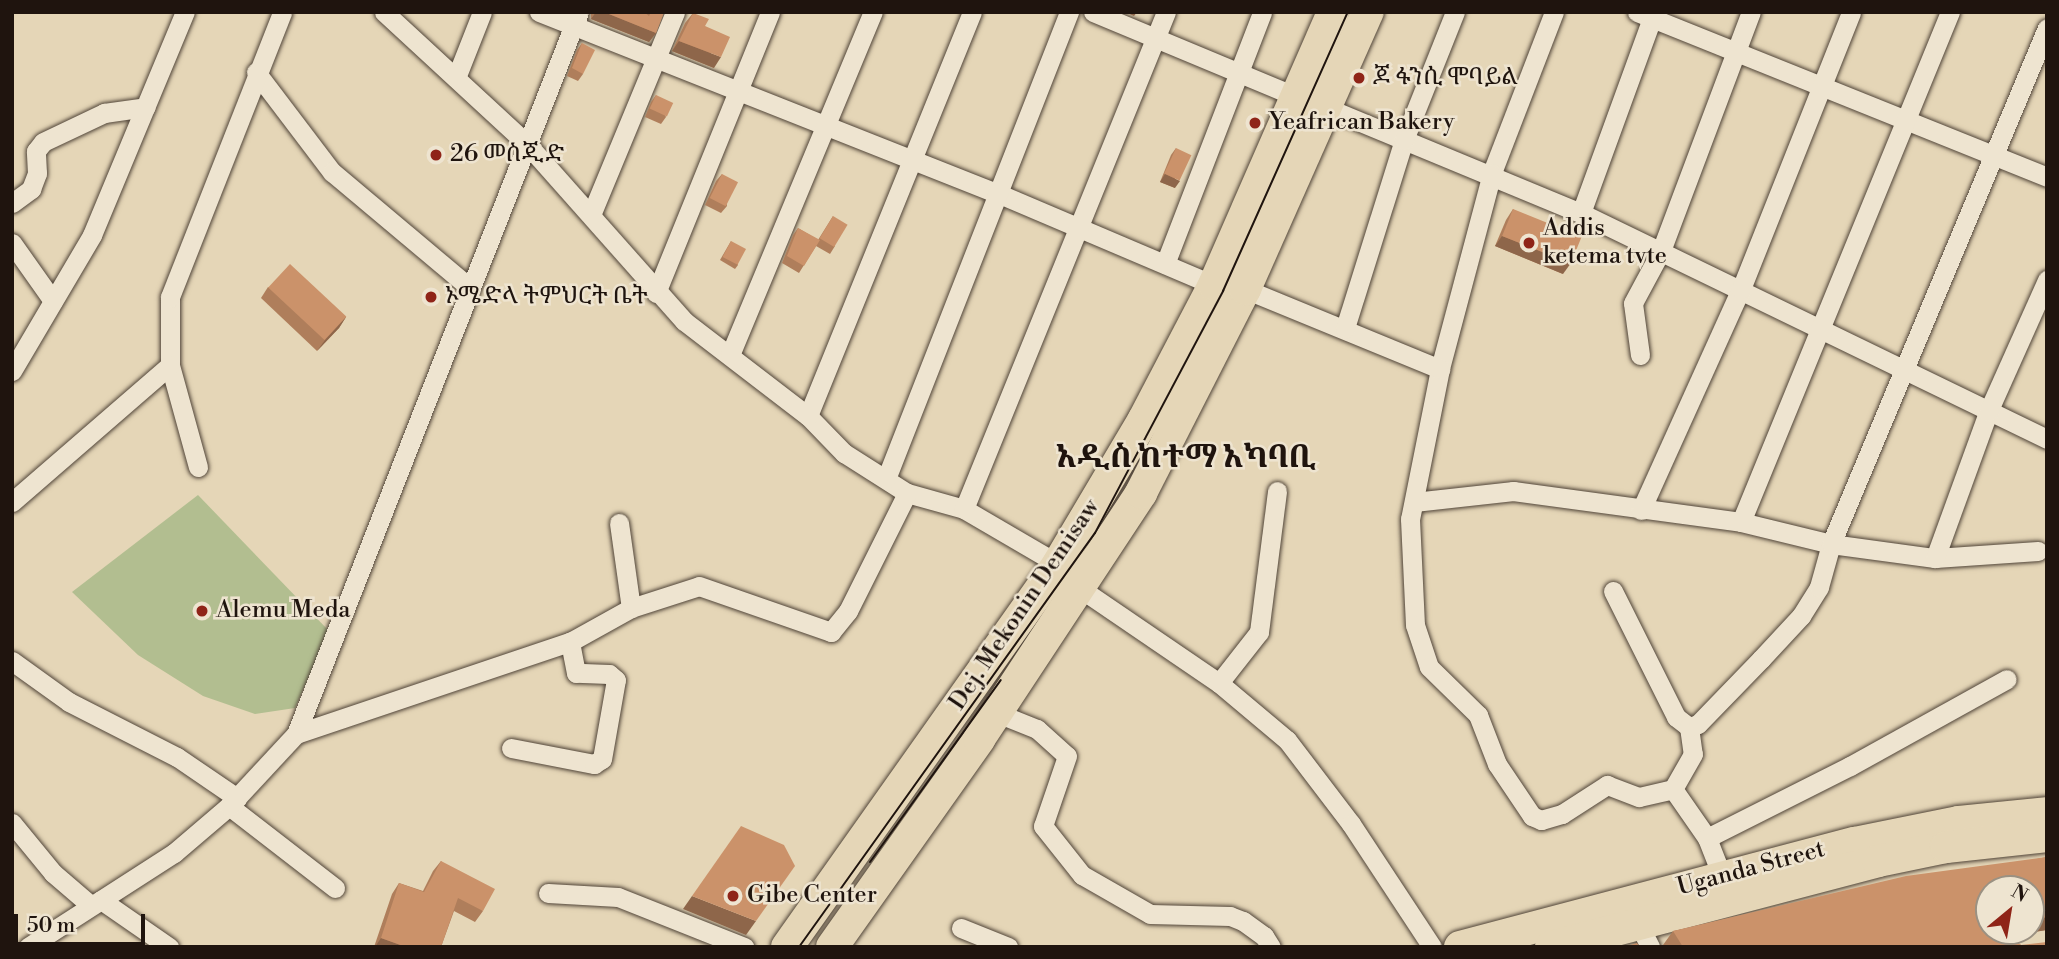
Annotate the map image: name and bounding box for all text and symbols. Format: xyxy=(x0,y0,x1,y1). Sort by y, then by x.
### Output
place label: ጆ ፋንሲ ሞባይል xyxy=(1373,64,1518,92)
marker: ጆ ፋንሲ ሞባይል xyxy=(1351,70,1367,86)
place label: Yeafrican Bakery xyxy=(1269,109,1455,137)
marker: Yeafrican Bakery xyxy=(1247,115,1263,131)
place label: 26 መስጂድ xyxy=(450,141,564,169)
marker: 26 መስጂድ xyxy=(428,147,444,163)
place label: Addis ketema tvte xyxy=(1543,215,1667,271)
marker: Addis ketema tvte xyxy=(1521,235,1537,251)
place label: ኦሜድላ ትምህርት ቤት xyxy=(445,283,648,311)
marker: ኦሜድላ ትምህርት ቤት xyxy=(423,289,439,305)
district label: አዲስ ከተማ አካባቢ xyxy=(1056,438,1316,476)
street label: Dej. Mekonin Demisaw xyxy=(944,494,1106,716)
place label: Alemu Meda xyxy=(216,597,350,625)
marker: Alemu Meda xyxy=(194,603,210,619)
street label: Uganda Street xyxy=(1674,835,1828,903)
north arrow xyxy=(1975,875,2045,945)
text: N xyxy=(2007,879,2032,908)
place label: Gibe Center xyxy=(747,882,877,910)
marker: Gibe Center xyxy=(725,888,741,904)
scale bar xyxy=(18,900,149,944)
text: 50 m xyxy=(27,913,75,939)

